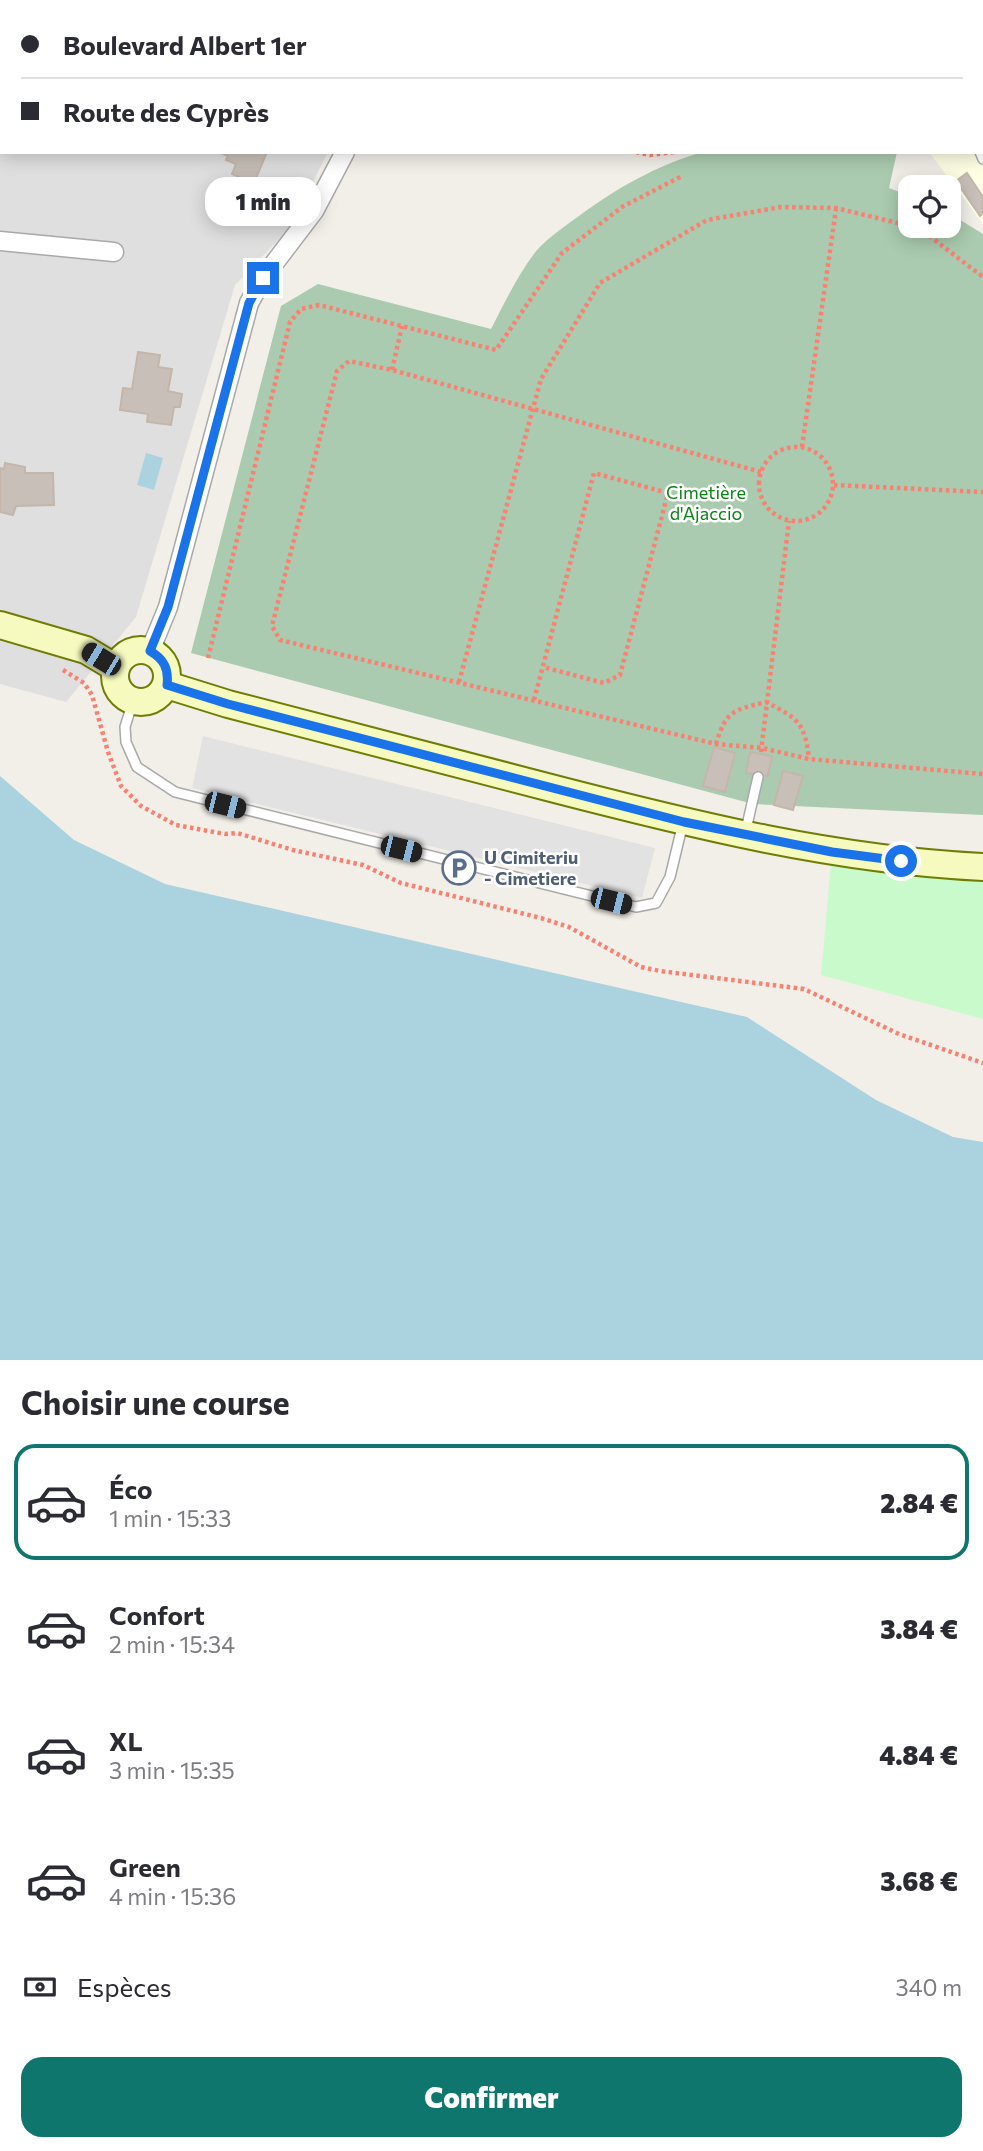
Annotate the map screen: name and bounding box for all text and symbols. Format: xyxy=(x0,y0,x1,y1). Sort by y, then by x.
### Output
text: Boulevard Albert 1er xyxy=(63,29,307,60)
text: Route des Cyprès xyxy=(63,96,269,127)
map controls xyxy=(898,175,961,238)
button: locate xyxy=(898,175,961,238)
callout: 1 min xyxy=(205,176,321,226)
text: 1 min xyxy=(235,187,291,215)
route end xyxy=(247,262,279,294)
park label: Cimetière d'Ajaccio xyxy=(666,481,746,524)
car xyxy=(78,639,125,679)
car xyxy=(203,790,248,820)
car xyxy=(379,834,424,864)
route start xyxy=(885,845,917,877)
place label: U Cimiteriu - Cimetiere xyxy=(484,846,578,889)
parking icon: U Cimiteriu - Cimetiere xyxy=(440,849,478,887)
car xyxy=(589,886,634,916)
text: Choisir une course xyxy=(21,1382,290,1422)
icon: car xyxy=(25,1471,88,1534)
text: Éco xyxy=(109,1473,153,1504)
text: 2.84 € xyxy=(880,1487,958,1518)
text: 1 min · 15:33 xyxy=(109,1504,231,1532)
icon: car xyxy=(25,1597,88,1660)
text: Confort xyxy=(109,1599,205,1630)
text: 3.84 € xyxy=(880,1613,958,1644)
text: 2 min · 15:34 xyxy=(109,1630,235,1658)
icon: car xyxy=(25,1723,88,1786)
text: XL xyxy=(109,1725,143,1756)
text: 4.84 € xyxy=(879,1739,958,1770)
text: 3 min · 15:35 xyxy=(109,1756,235,1784)
icon: car xyxy=(25,1849,88,1912)
text: Green xyxy=(109,1851,181,1882)
text: 3.68 € xyxy=(880,1865,958,1896)
text: 4 min · 15:36 xyxy=(109,1882,236,1910)
icon: cash xyxy=(21,1968,59,2006)
text: Espèces xyxy=(77,1971,172,2002)
text: 340 m xyxy=(896,1973,962,2001)
button: Confirmer xyxy=(21,2057,962,2137)

